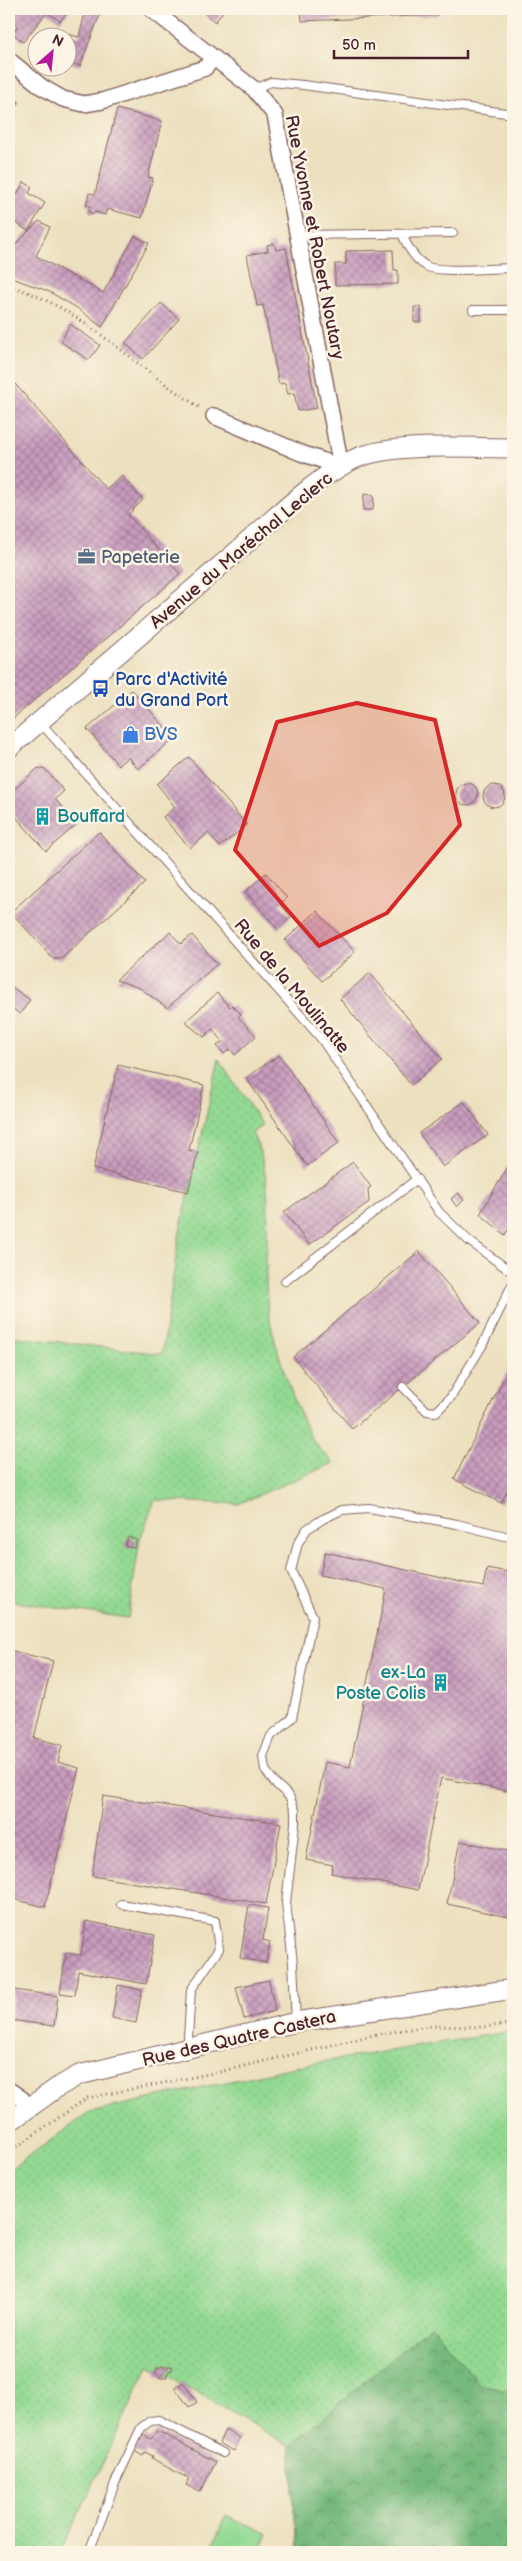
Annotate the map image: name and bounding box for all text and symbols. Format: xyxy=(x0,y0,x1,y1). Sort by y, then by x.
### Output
north arrow xyxy=(28,28,78,78)
scale bar xyxy=(334,28,468,60)
text: N xyxy=(49,31,66,51)
text: 50 m xyxy=(342,36,376,55)
street label: Rue Yvonne et Robert Noutary xyxy=(280,113,349,362)
street label: Avenue du Maréchal Leclerc xyxy=(146,468,337,633)
office icon: Papeterie xyxy=(77,547,97,567)
place label: Papeterie xyxy=(101,547,180,568)
place label: Parc d'Activité du Grand Port xyxy=(115,669,229,711)
bus stop icon: Parc d'Activité du Grand Port xyxy=(91,679,111,699)
shop icon: BVS xyxy=(120,724,140,744)
place label: BVS xyxy=(144,724,178,745)
building icon: Bouffard xyxy=(33,806,53,826)
place label: Bouffard xyxy=(57,806,125,827)
street label: Rue de la Moulinatte xyxy=(229,915,354,1058)
place label: ex-La Poste Colis xyxy=(336,1662,426,1704)
building icon: ex-La Poste Colis xyxy=(430,1672,450,1692)
street label: Rue des Quatre Castera xyxy=(140,2006,338,2071)

